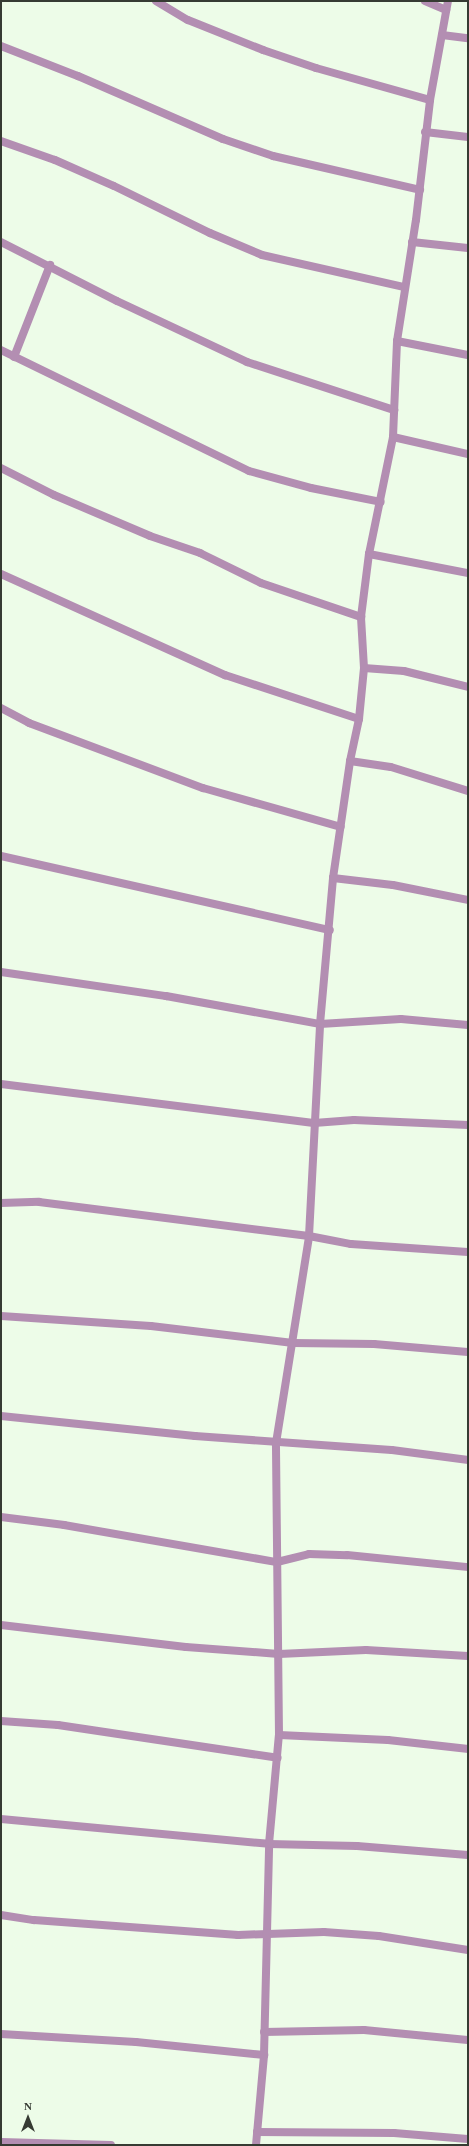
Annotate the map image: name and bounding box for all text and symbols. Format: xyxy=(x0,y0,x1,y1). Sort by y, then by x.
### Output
north arrow xyxy=(8,2098,48,2138)
text: N xyxy=(24,2100,32,2112)

